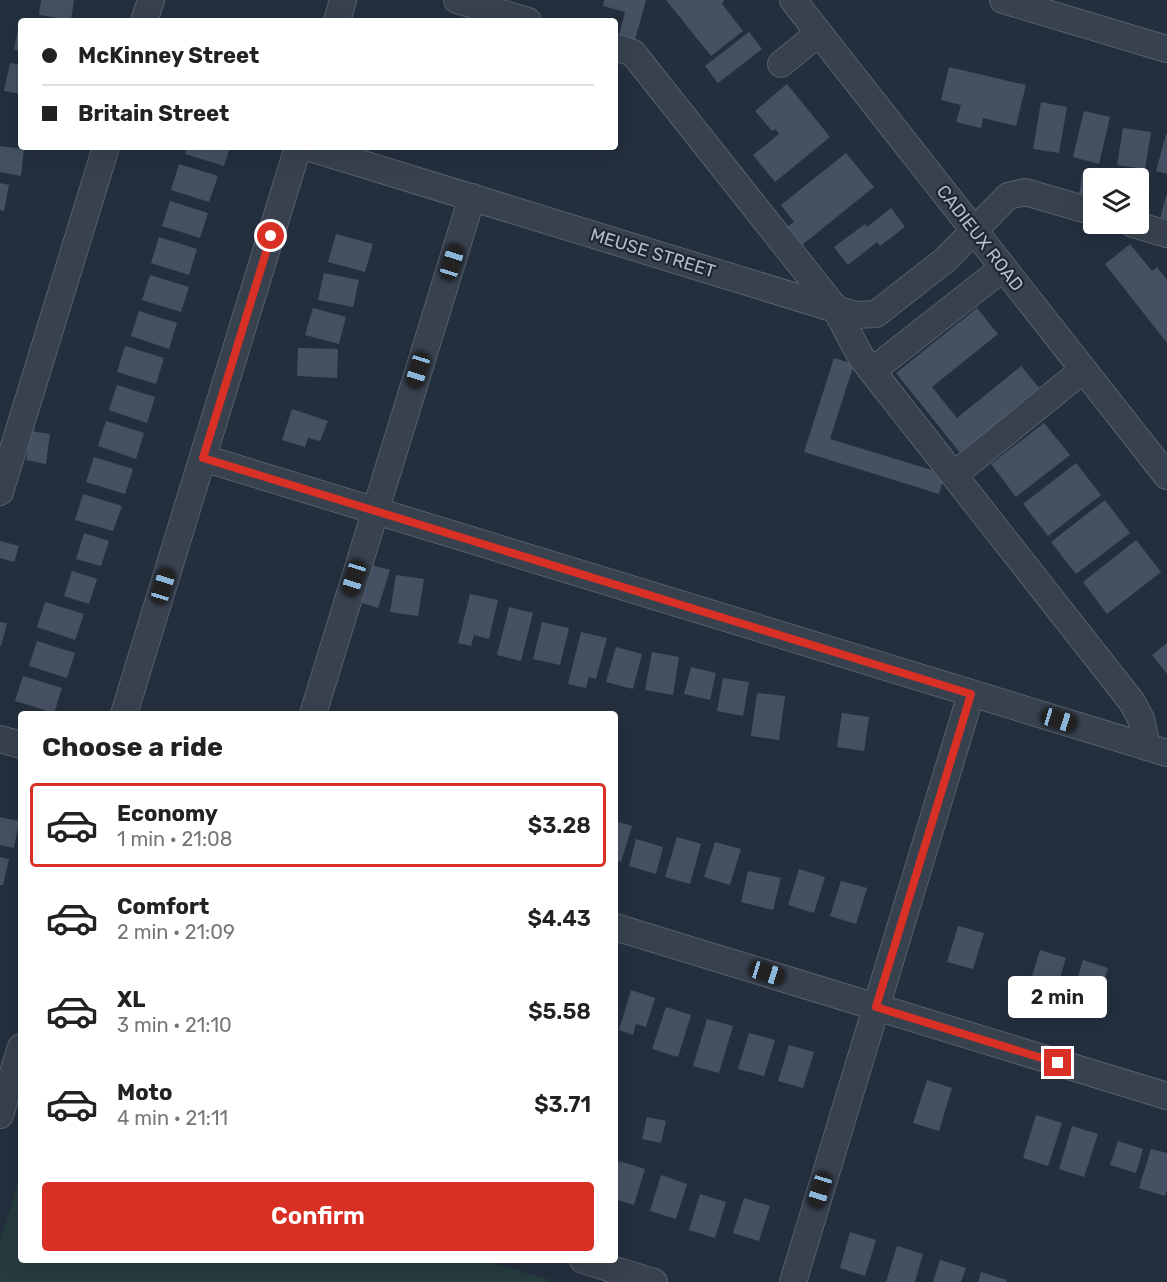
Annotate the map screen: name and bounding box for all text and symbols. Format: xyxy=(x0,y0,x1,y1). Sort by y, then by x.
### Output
text: McKinney Street xyxy=(78,42,259,69)
text: Britain Street xyxy=(78,100,229,127)
map controls xyxy=(1083,168,1149,234)
button: layers xyxy=(1083,168,1149,234)
street label: CADIEUX ROAD xyxy=(932,181,1028,295)
route start xyxy=(257,222,284,249)
street label: MEUSE STREET xyxy=(588,223,718,283)
car xyxy=(438,242,466,282)
car xyxy=(404,350,432,390)
car xyxy=(340,558,368,598)
car xyxy=(149,566,177,606)
car xyxy=(1039,706,1079,734)
text: Choose a ride xyxy=(42,731,223,763)
icon: car xyxy=(45,798,99,852)
text: Economy xyxy=(117,800,218,827)
text: $3.28 xyxy=(528,812,591,839)
text: 1 min · 21:08 xyxy=(117,827,232,851)
icon: car xyxy=(45,891,99,945)
text: Comfort xyxy=(117,893,209,920)
text: $4.43 xyxy=(527,905,591,932)
text: 2 min · 21:09 xyxy=(117,920,235,944)
car xyxy=(747,959,787,987)
callout: 2 min xyxy=(1008,976,1108,1018)
icon: car xyxy=(45,984,99,1038)
text: 2 min xyxy=(1031,985,1084,1009)
text: XL xyxy=(117,986,145,1013)
text: $5.58 xyxy=(528,998,591,1025)
text: 3 min · 21:10 xyxy=(117,1013,232,1037)
route end xyxy=(1044,1049,1071,1076)
icon: car xyxy=(45,1077,99,1131)
text: Moto xyxy=(117,1079,172,1106)
text: $3.71 xyxy=(534,1091,591,1118)
text: 4 min · 21:11 xyxy=(117,1106,228,1130)
car xyxy=(806,1170,834,1210)
button: Confirm xyxy=(42,1182,594,1251)

